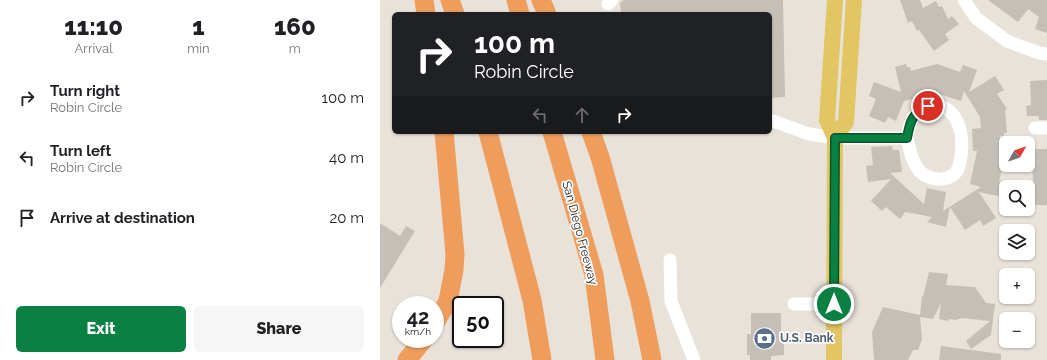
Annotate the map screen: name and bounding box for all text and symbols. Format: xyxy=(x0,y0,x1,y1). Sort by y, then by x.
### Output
text: 11:10 xyxy=(64,12,123,41)
text: 1 xyxy=(192,12,205,41)
text: 160 xyxy=(274,12,316,41)
text: 100 m xyxy=(474,27,555,60)
icon: right xyxy=(408,28,460,80)
text: Arrival xyxy=(75,41,113,56)
text: min xyxy=(187,41,210,56)
text: m xyxy=(289,41,301,56)
text: Robin Circle xyxy=(474,61,574,82)
text: Turn right xyxy=(50,82,120,100)
icon: right xyxy=(16,87,38,109)
text: 100 m xyxy=(322,89,364,107)
pin xyxy=(911,89,945,123)
icon: arrive xyxy=(917,95,939,117)
text: Robin Circle xyxy=(50,100,122,115)
icon: left xyxy=(529,104,551,126)
icon: ahead xyxy=(571,104,593,126)
icon: right xyxy=(613,104,635,126)
north arrow xyxy=(999,136,1035,172)
map controls xyxy=(999,136,1035,348)
text: Turn left xyxy=(50,142,111,160)
icon: left xyxy=(16,147,38,169)
text: 40 m xyxy=(329,149,364,167)
text: Robin Circle xyxy=(50,160,122,175)
street label: San Diego Freeway xyxy=(559,180,601,287)
button: search xyxy=(999,180,1035,216)
icon: arrive xyxy=(16,207,38,229)
text: Arrive at destination xyxy=(50,209,195,227)
text: 20 m xyxy=(329,209,364,227)
button: layers xyxy=(999,224,1035,260)
button: + xyxy=(999,268,1035,304)
position arrow xyxy=(813,283,855,325)
speed limit sign: 50 xyxy=(452,296,504,348)
text: 42 xyxy=(407,305,429,329)
button: Exit xyxy=(16,306,186,352)
button: Share xyxy=(194,306,364,352)
button: − xyxy=(999,312,1035,348)
bank icon: U.S. Bank xyxy=(751,325,777,351)
text: km/h xyxy=(405,326,431,337)
place label: U.S. Bank xyxy=(780,331,834,345)

